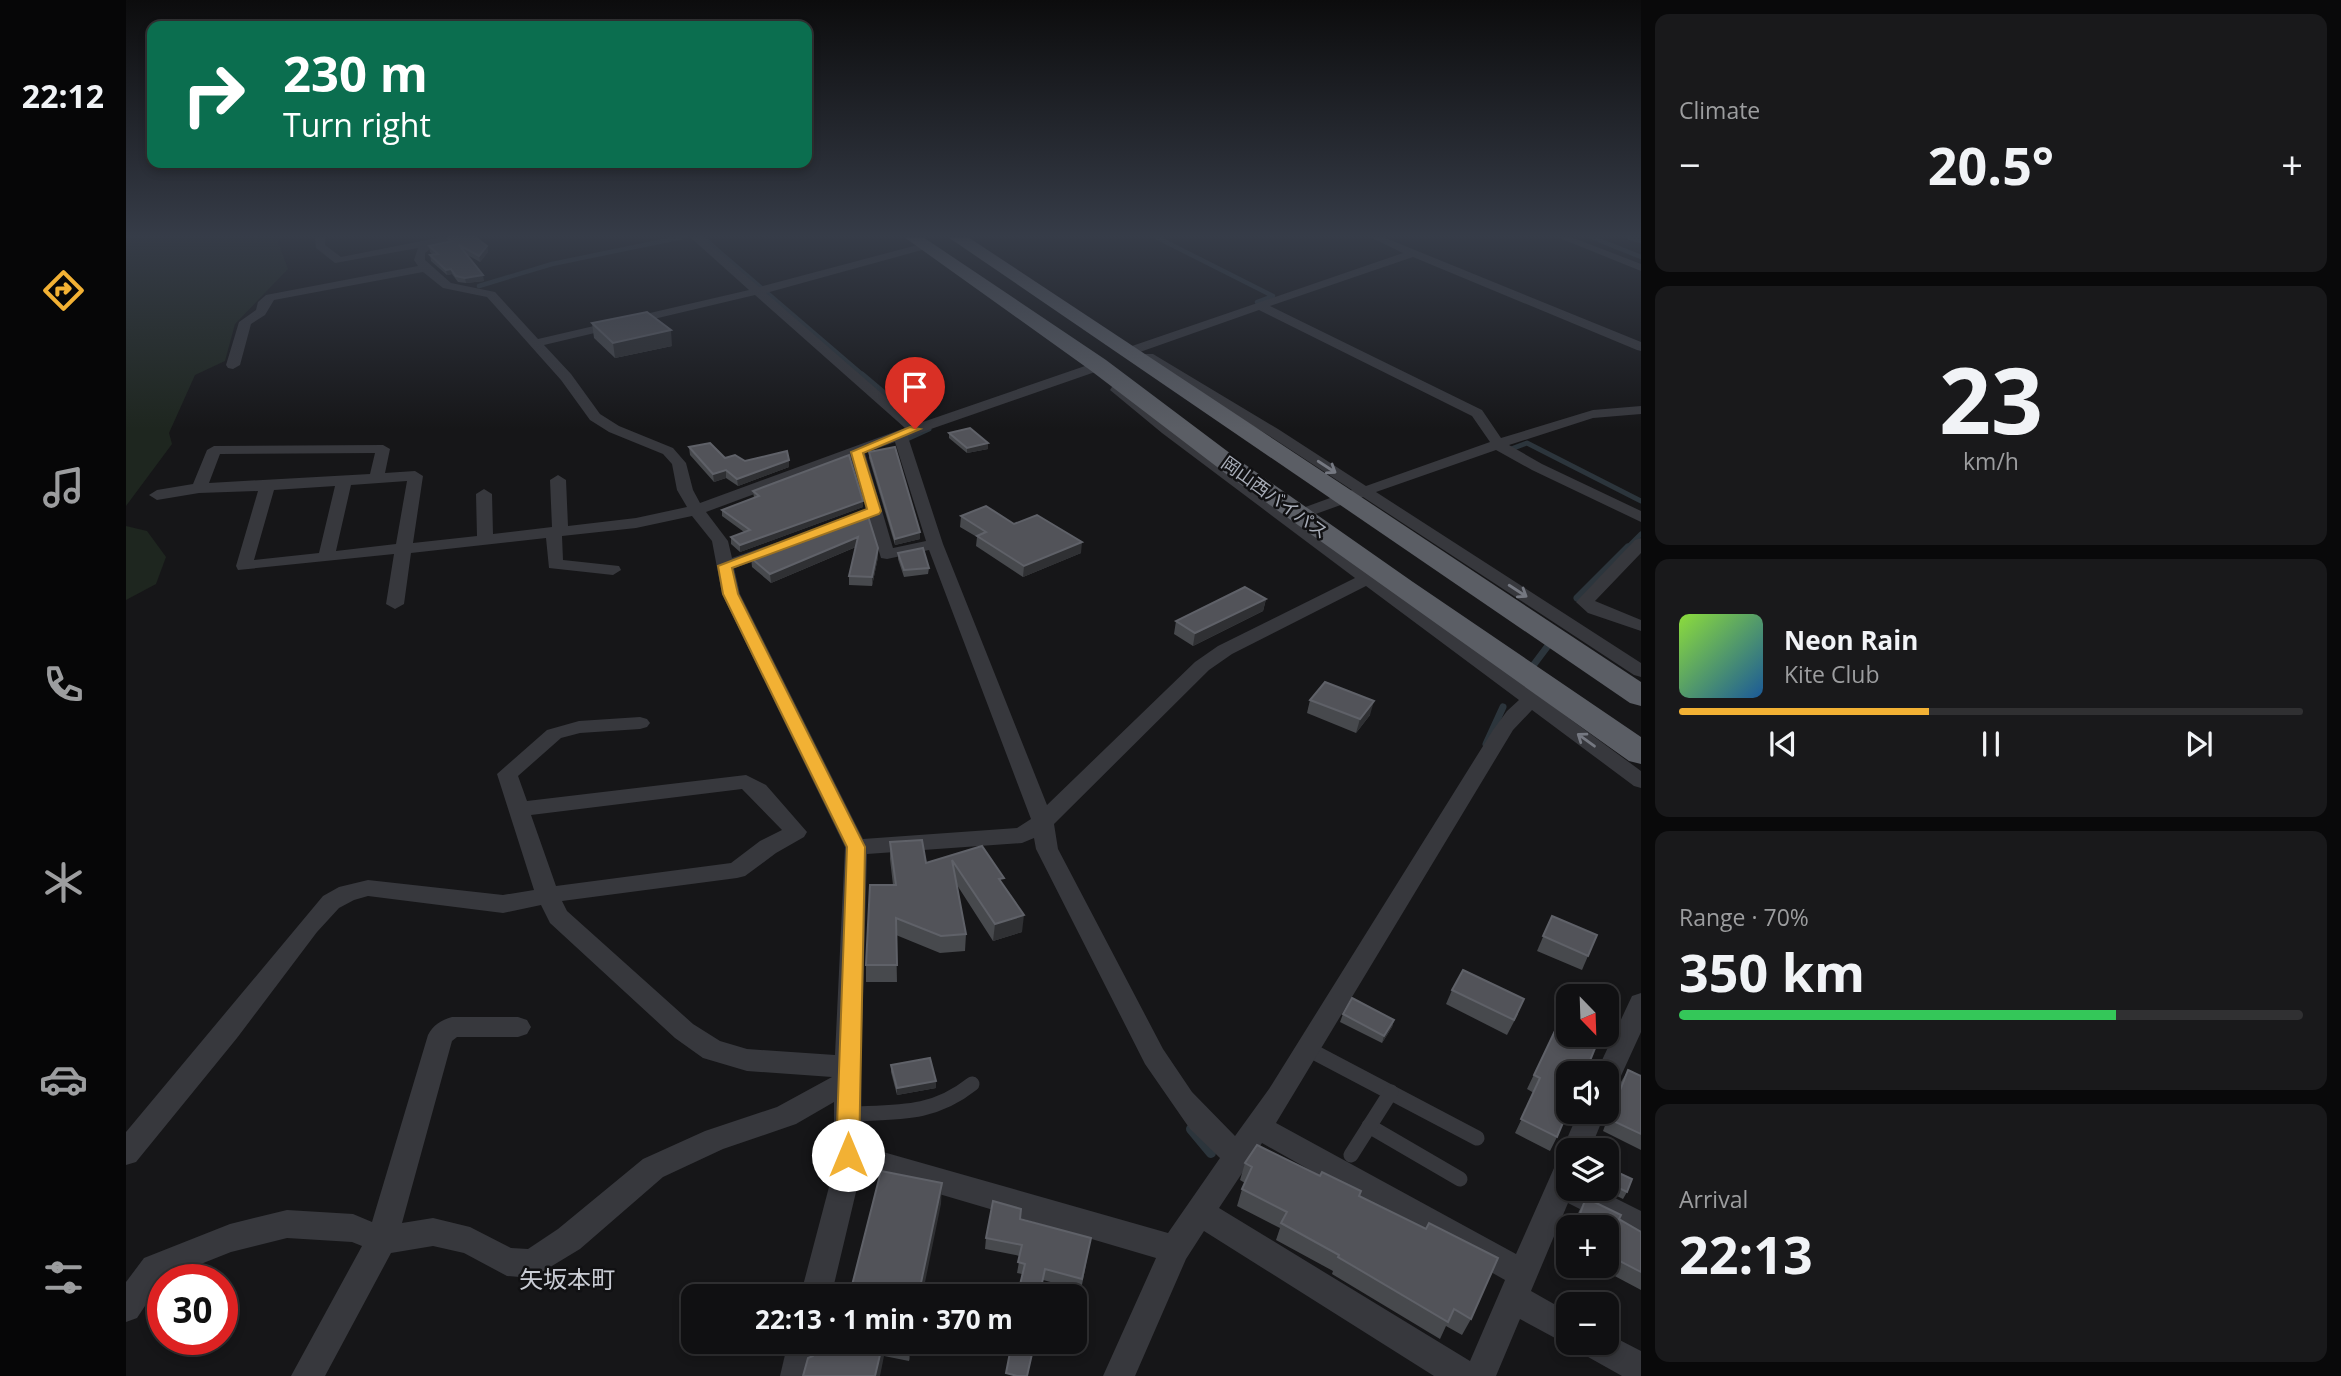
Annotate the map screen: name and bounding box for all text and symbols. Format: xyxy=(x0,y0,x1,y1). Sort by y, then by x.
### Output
text: 230 m xyxy=(283,40,428,106)
icon: right xyxy=(168,49,259,140)
text: 22:12 xyxy=(22,74,104,117)
text: Climate xyxy=(1679,94,1760,126)
text: Turn right xyxy=(283,103,431,146)
text: 20.5° xyxy=(1928,129,2054,200)
text: − xyxy=(1679,138,1701,190)
text: + xyxy=(2281,138,2303,190)
icon: directions xyxy=(39,266,88,315)
text: 23 xyxy=(1939,337,2043,461)
pin xyxy=(885,357,945,429)
icon: arrive xyxy=(896,368,934,406)
text: km/h xyxy=(1963,445,2019,477)
street label: 岡山西バイパス xyxy=(1217,450,1333,544)
one-way arrow xyxy=(1317,460,1337,474)
icon: music xyxy=(39,463,88,512)
one-way arrow xyxy=(1508,584,1527,598)
text: Neon Rain xyxy=(1784,622,1918,658)
text: Kite Club xyxy=(1784,658,1879,690)
icon: phone xyxy=(39,660,88,709)
icon: previous xyxy=(1764,725,1802,763)
icon: pause xyxy=(1972,725,2010,763)
icon: next xyxy=(2180,725,2218,763)
one-way arrow xyxy=(1577,733,1596,747)
icon: climate xyxy=(39,858,88,907)
text: Range · 70% xyxy=(1679,901,1809,933)
text: 350 km xyxy=(1679,936,1865,1007)
north arrow xyxy=(1556,984,1619,1046)
map controls xyxy=(1556,984,1619,1355)
icon: car xyxy=(39,1055,88,1104)
button: sound xyxy=(1556,1061,1619,1124)
position arrow xyxy=(811,1118,885,1192)
button: layers xyxy=(1556,1138,1619,1201)
text: Arrival xyxy=(1679,1183,1748,1215)
button: + xyxy=(1556,1215,1619,1278)
text: 22:13 xyxy=(1679,1218,1813,1289)
icon: filters xyxy=(39,1253,88,1302)
district label: 矢坂本町 xyxy=(519,1262,615,1295)
speed limit sign: 30 xyxy=(147,1264,238,1355)
button: − xyxy=(1556,1292,1619,1355)
text: 22:13 · 1 min · 370 m xyxy=(755,1301,1013,1337)

